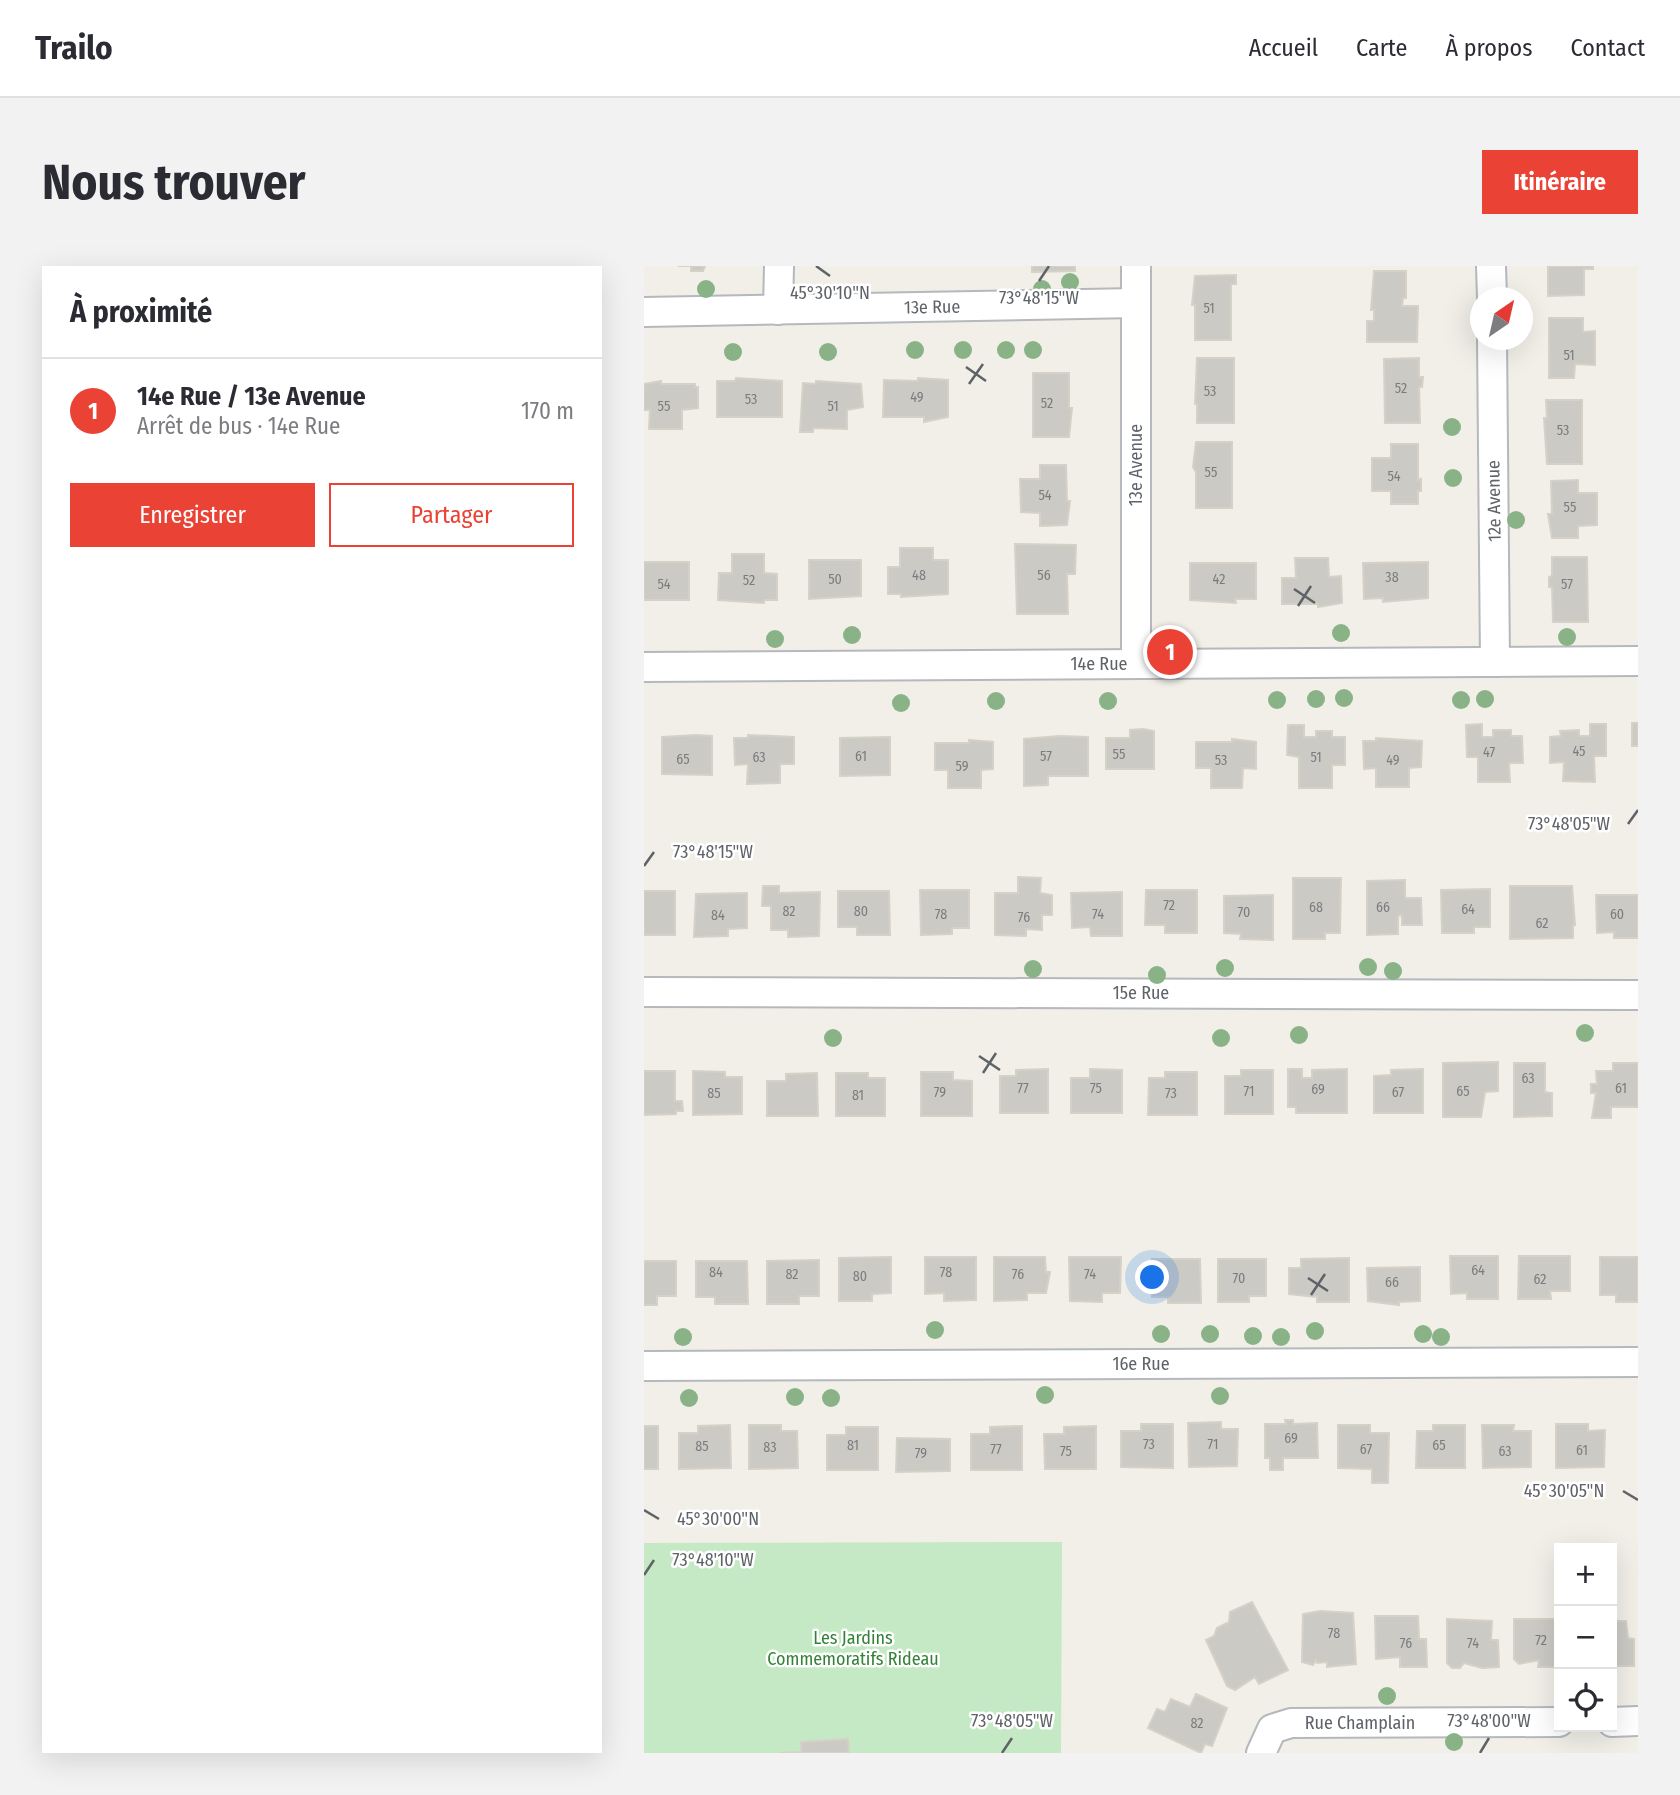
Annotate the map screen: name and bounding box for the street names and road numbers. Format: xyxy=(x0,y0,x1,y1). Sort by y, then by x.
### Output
street label: 13e Rue xyxy=(904,296,960,318)
street label: 13e Avenue xyxy=(1125,424,1147,506)
street label: 12e Avenue xyxy=(1482,460,1506,542)
street label: 14e Rue xyxy=(1071,653,1128,675)
street label: 15e Rue xyxy=(1113,982,1169,1004)
street label: 16e Rue xyxy=(1112,1353,1170,1375)
street label: Rue Champlain xyxy=(1305,1712,1415,1734)

